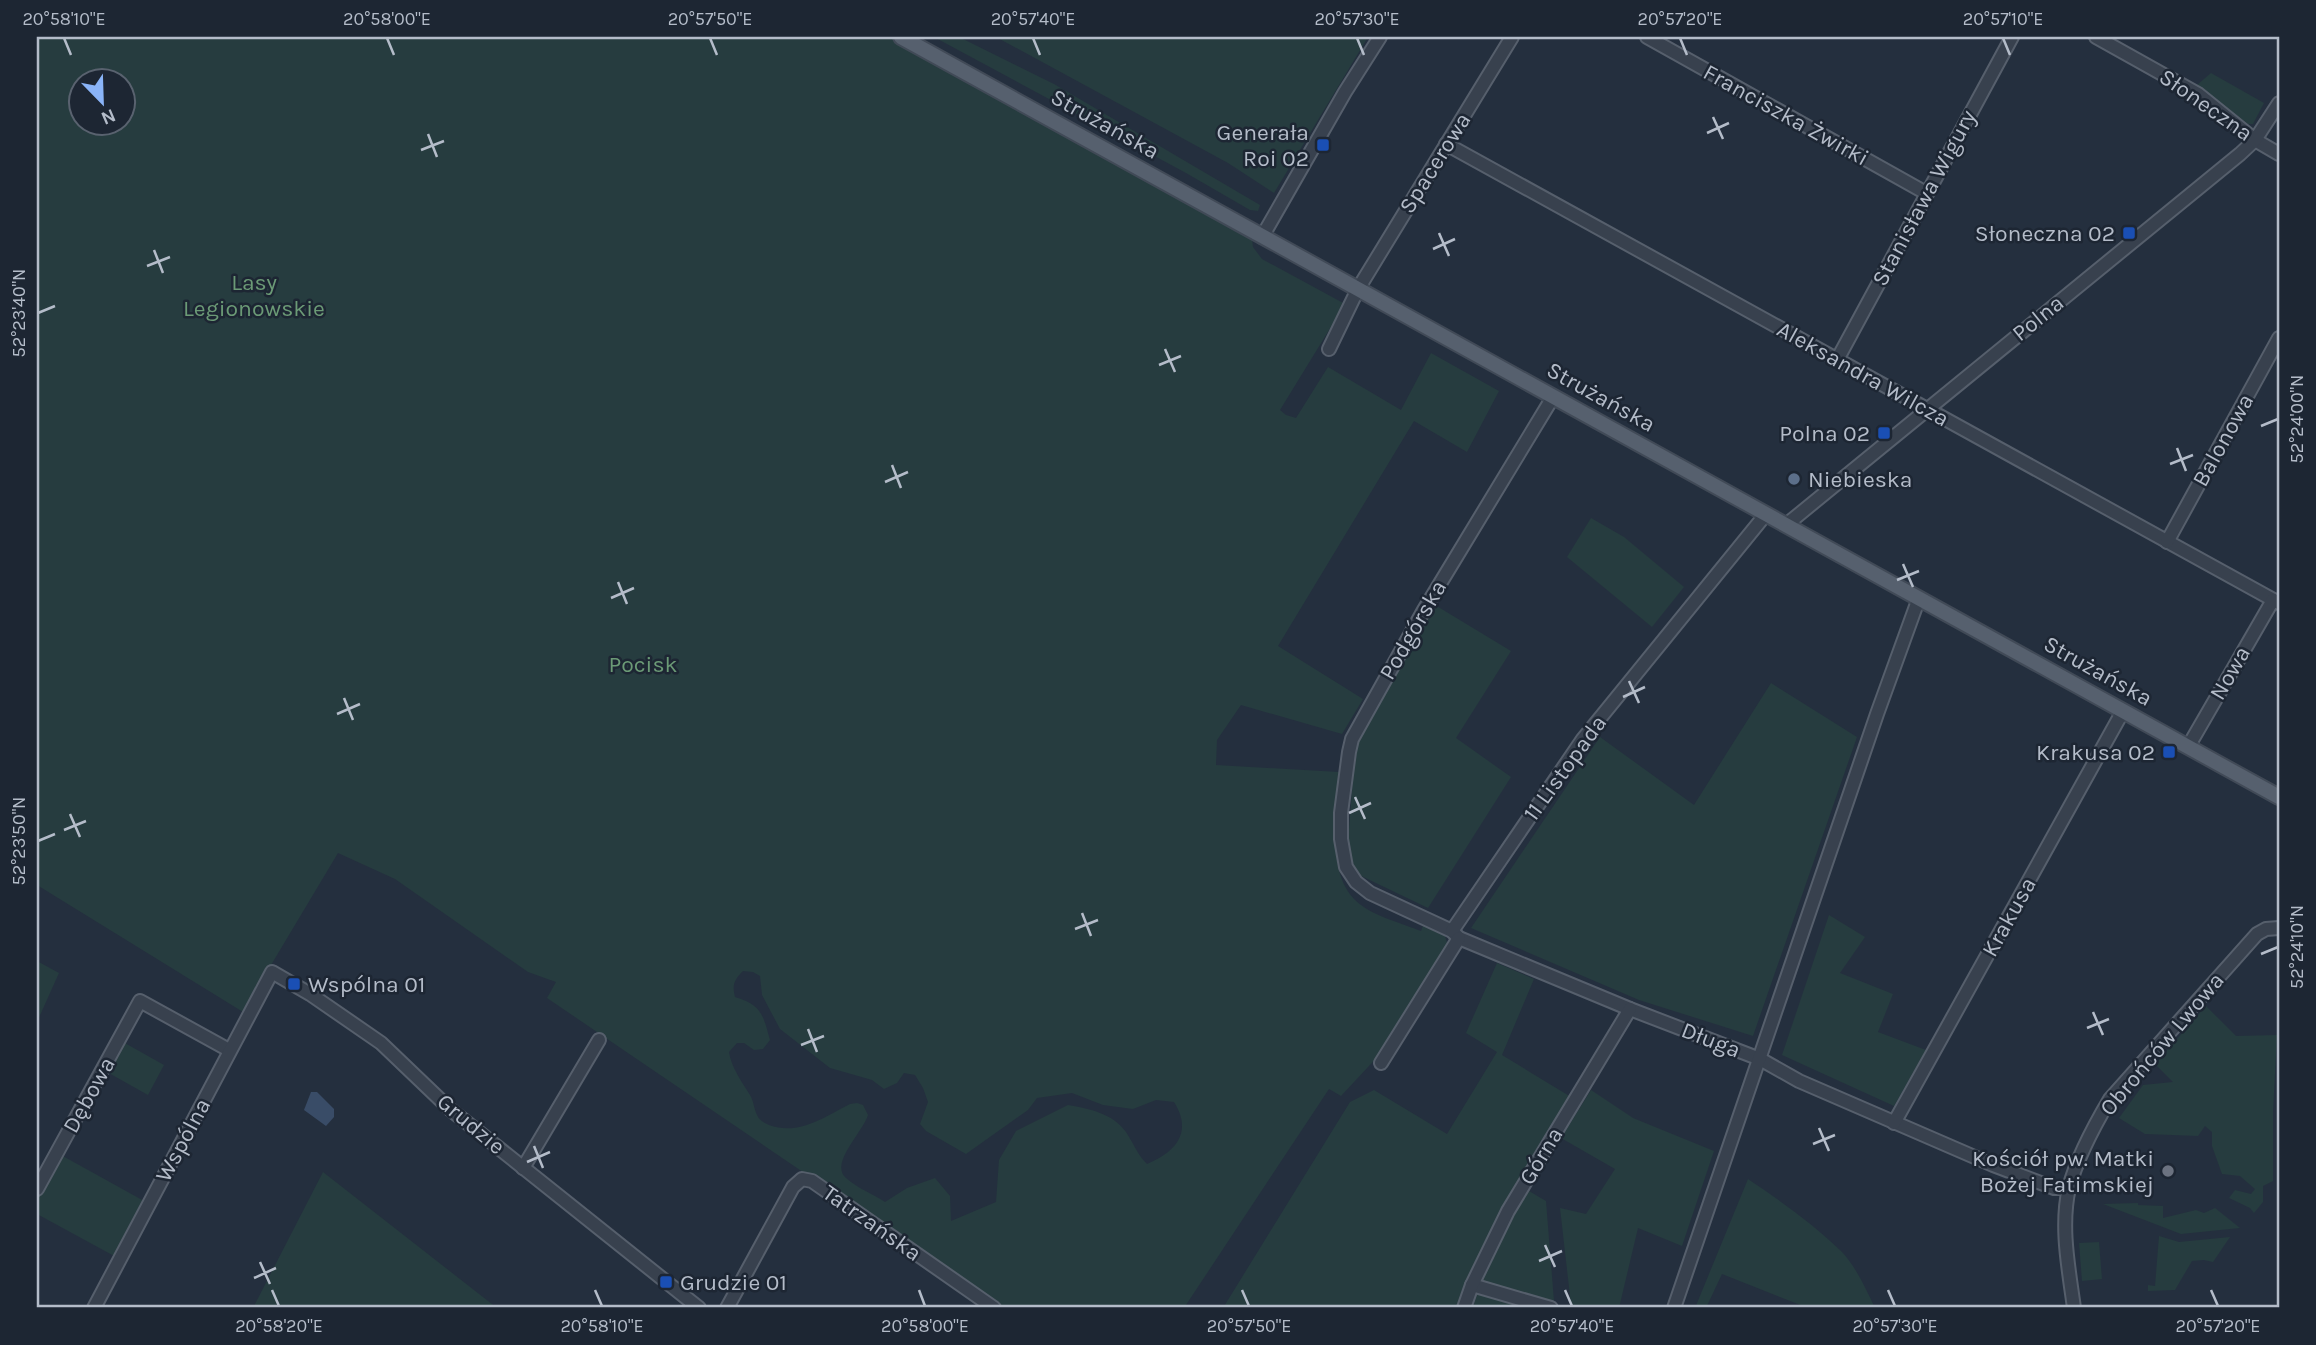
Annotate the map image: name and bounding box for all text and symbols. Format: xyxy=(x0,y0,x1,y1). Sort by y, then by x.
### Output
text: 20°58'10"E xyxy=(22,8,106,30)
text: 20°58'00"E xyxy=(343,8,431,30)
text: 20°57'50"E xyxy=(668,8,752,30)
text: 20°57'40"E xyxy=(991,8,1075,30)
text: 20°57'30"E xyxy=(1314,8,1400,30)
text: 20°57'20"E xyxy=(1637,8,1723,30)
text: 20°57'10"E xyxy=(1963,8,2043,30)
street label: Franciszka Żwirki xyxy=(1699,58,1873,172)
street label: Słoneczna xyxy=(2154,63,2258,147)
north arrow xyxy=(66,66,136,136)
street label: Strużańska xyxy=(1046,83,1164,165)
text: N xyxy=(98,104,119,130)
street label: Stanisława Wigury xyxy=(1866,105,1982,291)
street label: Spacerowa xyxy=(1393,108,1477,218)
place label: Generała Roi 02 xyxy=(1217,119,1309,172)
marker: Generała Roi 02 xyxy=(1315,137,1331,153)
place label: Słoneczna 02 xyxy=(1975,220,2115,247)
marker: Słoneczna 02 xyxy=(2121,225,2137,241)
text: 52°23'40"N xyxy=(8,269,30,357)
park label: Lasy Legionowskie xyxy=(183,269,325,322)
street label: Polna xyxy=(2007,289,2069,347)
street label: Aleksandra Wilcza xyxy=(1772,316,1954,432)
street label: Strużańska xyxy=(1542,356,1660,438)
text: 52°24'00"N xyxy=(2286,375,2308,463)
street label: Balonowa xyxy=(2187,389,2259,491)
place label: Polna 02 xyxy=(1779,420,1870,447)
marker: Polna 02 xyxy=(1876,425,1892,441)
place label: Niebieska xyxy=(1808,466,1912,493)
marker: Niebieska xyxy=(1786,471,1802,487)
street label: Podgórska xyxy=(1374,575,1452,685)
street label: Strużańska xyxy=(2039,630,2157,712)
street label: Nowa xyxy=(2204,641,2256,705)
park label: Pocisk xyxy=(608,651,678,678)
street label: 11 Listopada xyxy=(1518,710,1612,826)
place label: Krakusa 02 xyxy=(2036,739,2155,766)
marker: Krakusa 02 xyxy=(2161,744,2177,760)
text: 52°23'50"N xyxy=(8,797,30,885)
street label: Krakusa xyxy=(1976,873,2042,961)
text: 52°24'10"N xyxy=(2286,905,2308,989)
street label: Obrońców Lwowa xyxy=(2094,967,2230,1121)
place label: Wspólna 01 xyxy=(308,971,425,998)
marker: Wspólna 01 xyxy=(286,976,302,992)
street label: Długa xyxy=(1678,1016,1744,1064)
street label: Dębowa xyxy=(57,1052,121,1138)
street label: Grudzie xyxy=(432,1088,510,1160)
street label: Wspólna xyxy=(150,1094,216,1186)
street label: Górna xyxy=(1513,1122,1569,1190)
place label: Kościół pw. Matki Bożej Fatimskiej xyxy=(1972,1145,2154,1198)
marker: Kościół pw. Matki Bożej Fatimskiej xyxy=(2160,1163,2176,1179)
street label: Tatrzańska xyxy=(817,1179,927,1267)
place label: Grudzie 01 xyxy=(680,1269,787,1296)
marker: Grudzie 01 xyxy=(658,1274,674,1290)
text: 20°58'20"E xyxy=(235,1315,323,1337)
text: 20°58'10"E xyxy=(560,1315,644,1337)
text: 20°58'00"E xyxy=(881,1315,969,1337)
text: 20°57'50"E xyxy=(1207,1315,1291,1337)
text: 20°57'40"E xyxy=(1530,1315,1614,1337)
text: 20°57'30"E xyxy=(1852,1315,1938,1337)
text: 20°57'20"E xyxy=(2175,1315,2261,1337)

